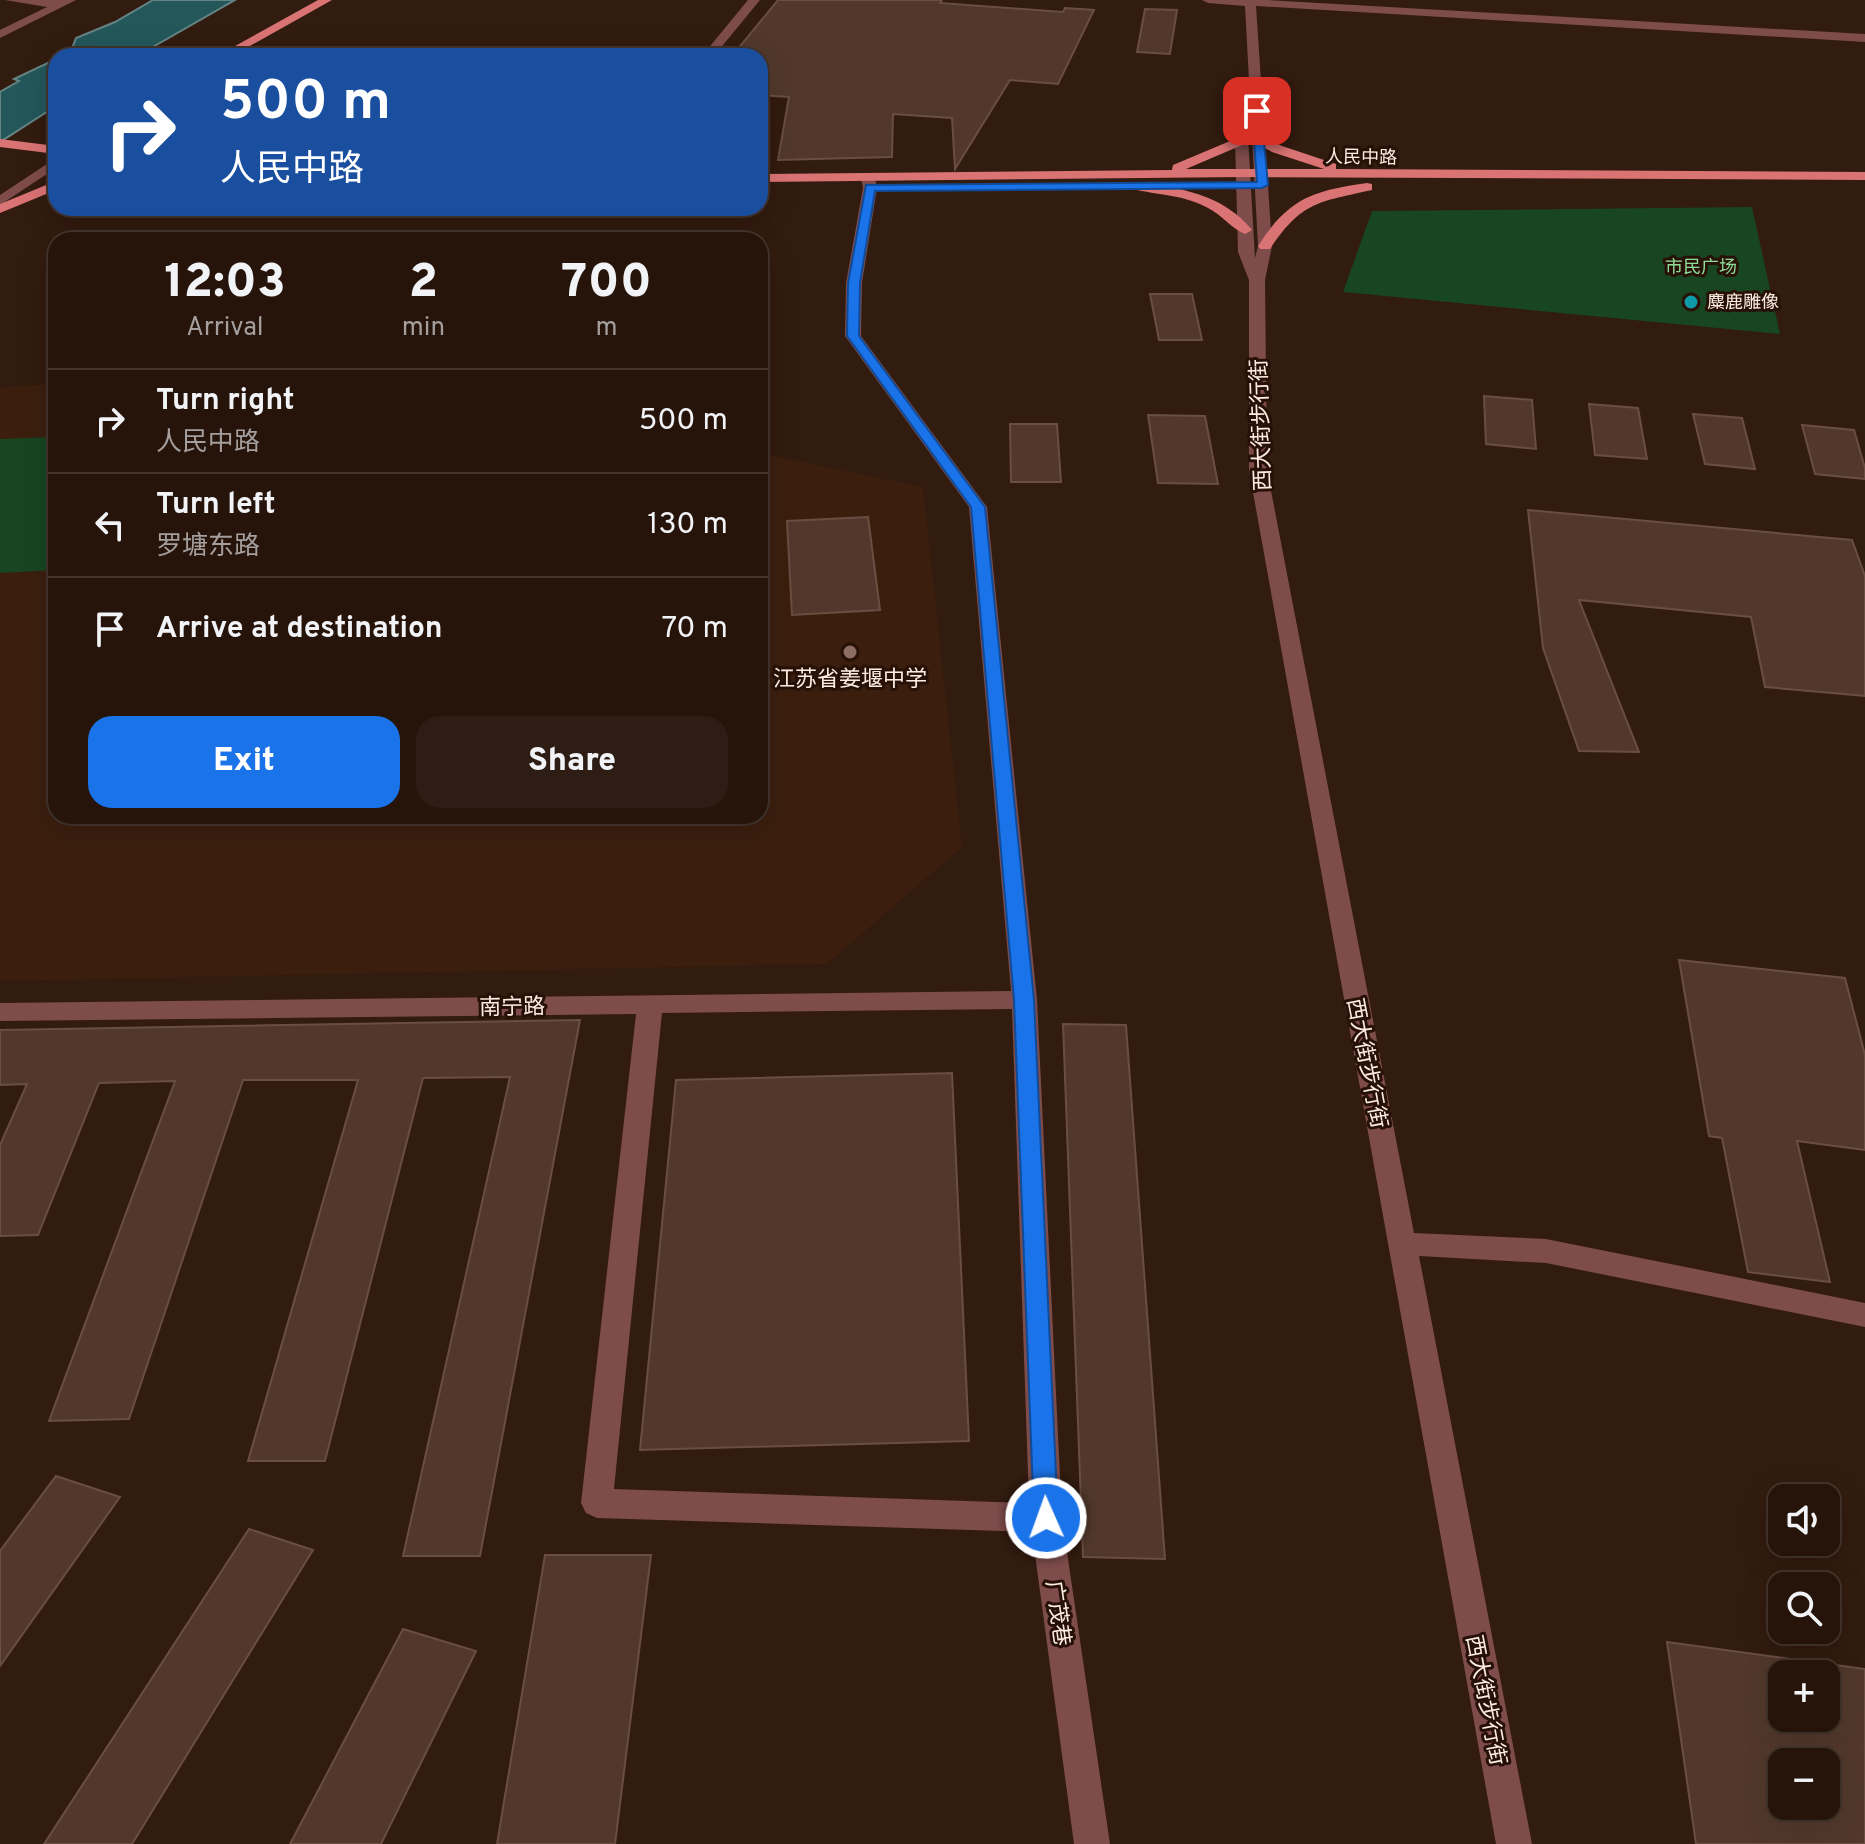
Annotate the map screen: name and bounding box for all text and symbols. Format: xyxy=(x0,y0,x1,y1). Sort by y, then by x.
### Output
text: 500 m xyxy=(220,69,391,139)
pin xyxy=(1223,77,1291,145)
icon: right xyxy=(88,80,192,184)
icon: arrive xyxy=(1235,89,1279,133)
street label: 人民中路 xyxy=(1325,146,1397,171)
text: 人民中路 xyxy=(220,148,364,194)
text: 12:03 xyxy=(164,254,286,314)
text: 2 xyxy=(409,254,438,314)
text: 700 xyxy=(561,254,652,314)
park label: 市民广场 xyxy=(1665,257,1737,280)
place label: 麋鹿雕像 xyxy=(1707,292,1779,315)
marker: 麋鹿雕像 xyxy=(1682,293,1700,311)
text: Arrival xyxy=(186,312,264,345)
text: min xyxy=(402,312,445,345)
text: m xyxy=(596,312,618,345)
street label: 西大街步行街 xyxy=(1247,358,1278,491)
text: Turn right xyxy=(156,383,294,420)
icon: right xyxy=(88,399,132,443)
text: 500 m xyxy=(639,403,728,440)
text: 人民中路 xyxy=(156,427,260,460)
text: Turn left xyxy=(156,487,276,524)
icon: left xyxy=(88,503,132,547)
text: 130 m xyxy=(647,507,728,544)
text: 罗塘东路 xyxy=(156,531,260,564)
icon: arrive xyxy=(88,607,132,651)
text: Arrive at destination xyxy=(156,611,442,648)
text: 70 m xyxy=(662,611,728,648)
marker: 江苏省姜堰中学 xyxy=(841,643,859,661)
place label: 江苏省姜堰中学 xyxy=(773,667,927,694)
button: Exit xyxy=(88,716,400,808)
button: Share xyxy=(416,716,728,808)
street label: 南宁路 xyxy=(479,994,545,1023)
street label: 西大街步行街 xyxy=(1340,996,1391,1131)
position arrow xyxy=(1004,1476,1088,1560)
map controls xyxy=(1768,1484,1840,1820)
button: sound xyxy=(1768,1484,1840,1556)
button: search xyxy=(1768,1572,1840,1644)
street label: 广茂巷 xyxy=(1039,1579,1074,1648)
street label: 西大街步行街 xyxy=(1459,1633,1510,1768)
button: + xyxy=(1768,1660,1840,1732)
button: − xyxy=(1768,1748,1840,1820)

